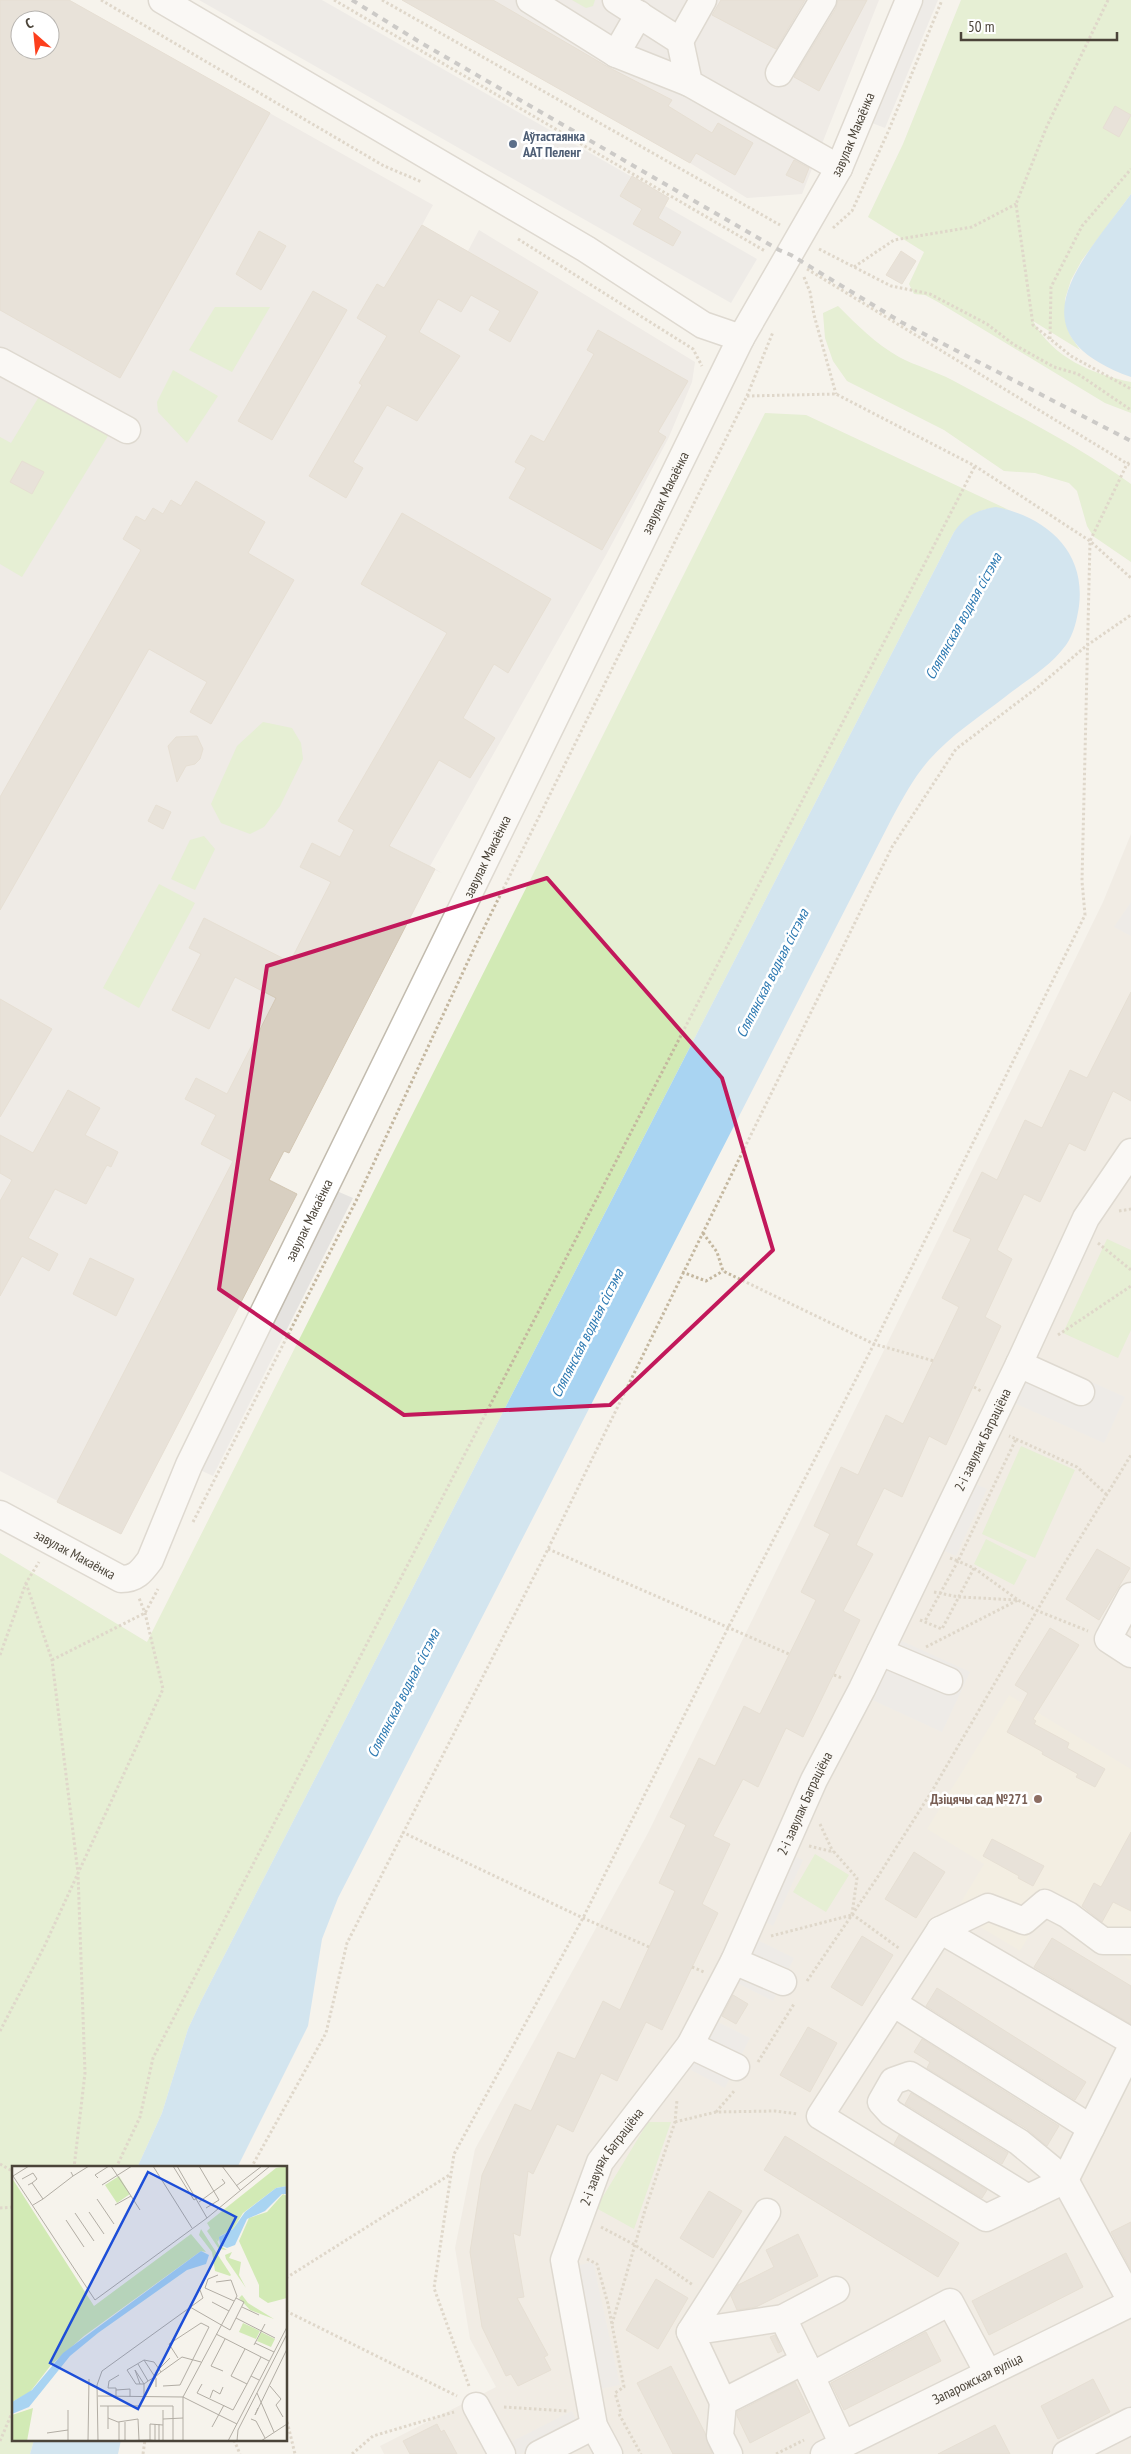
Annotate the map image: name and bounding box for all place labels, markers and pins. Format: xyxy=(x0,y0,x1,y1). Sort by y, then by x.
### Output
place label: Аўтастаянка ААТ Пеленг xyxy=(522,127,585,161)
marker: Аўтастаянка ААТ Пеленг xyxy=(507,138,519,150)
place label: Дзіцячы сад №271 xyxy=(930,1790,1028,1808)
marker: Дзіцячы сад №271 xyxy=(1032,1793,1044,1805)

